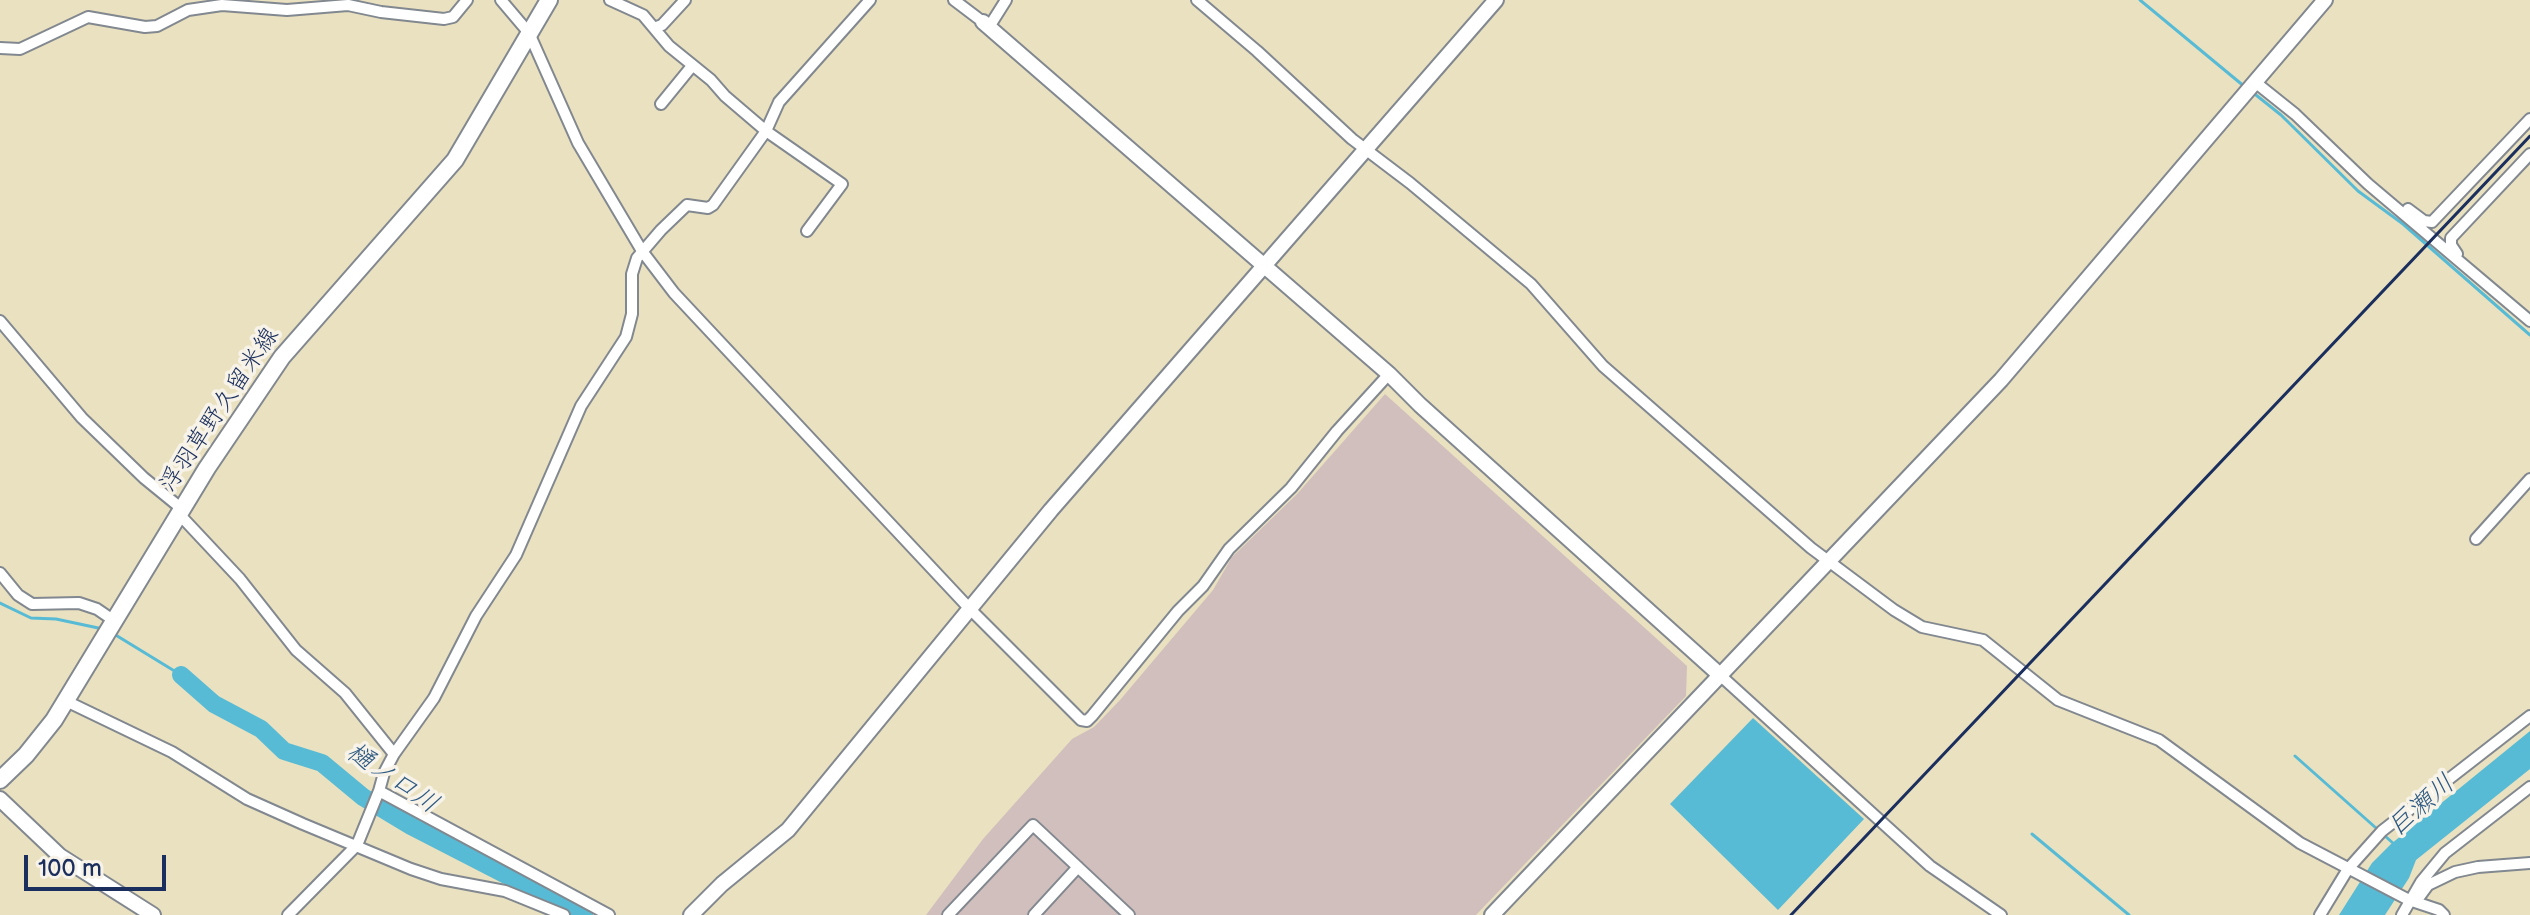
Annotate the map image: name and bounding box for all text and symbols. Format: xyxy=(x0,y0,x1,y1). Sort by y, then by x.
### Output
street label: 浮羽草野久留米線 xyxy=(154,322,286,498)
water label: 樋ノ口川 xyxy=(340,737,444,821)
water label: 巨瀬川 xyxy=(2382,769,2462,843)
scale bar xyxy=(28,839,170,889)
text: 100 m xyxy=(38,854,102,883)

